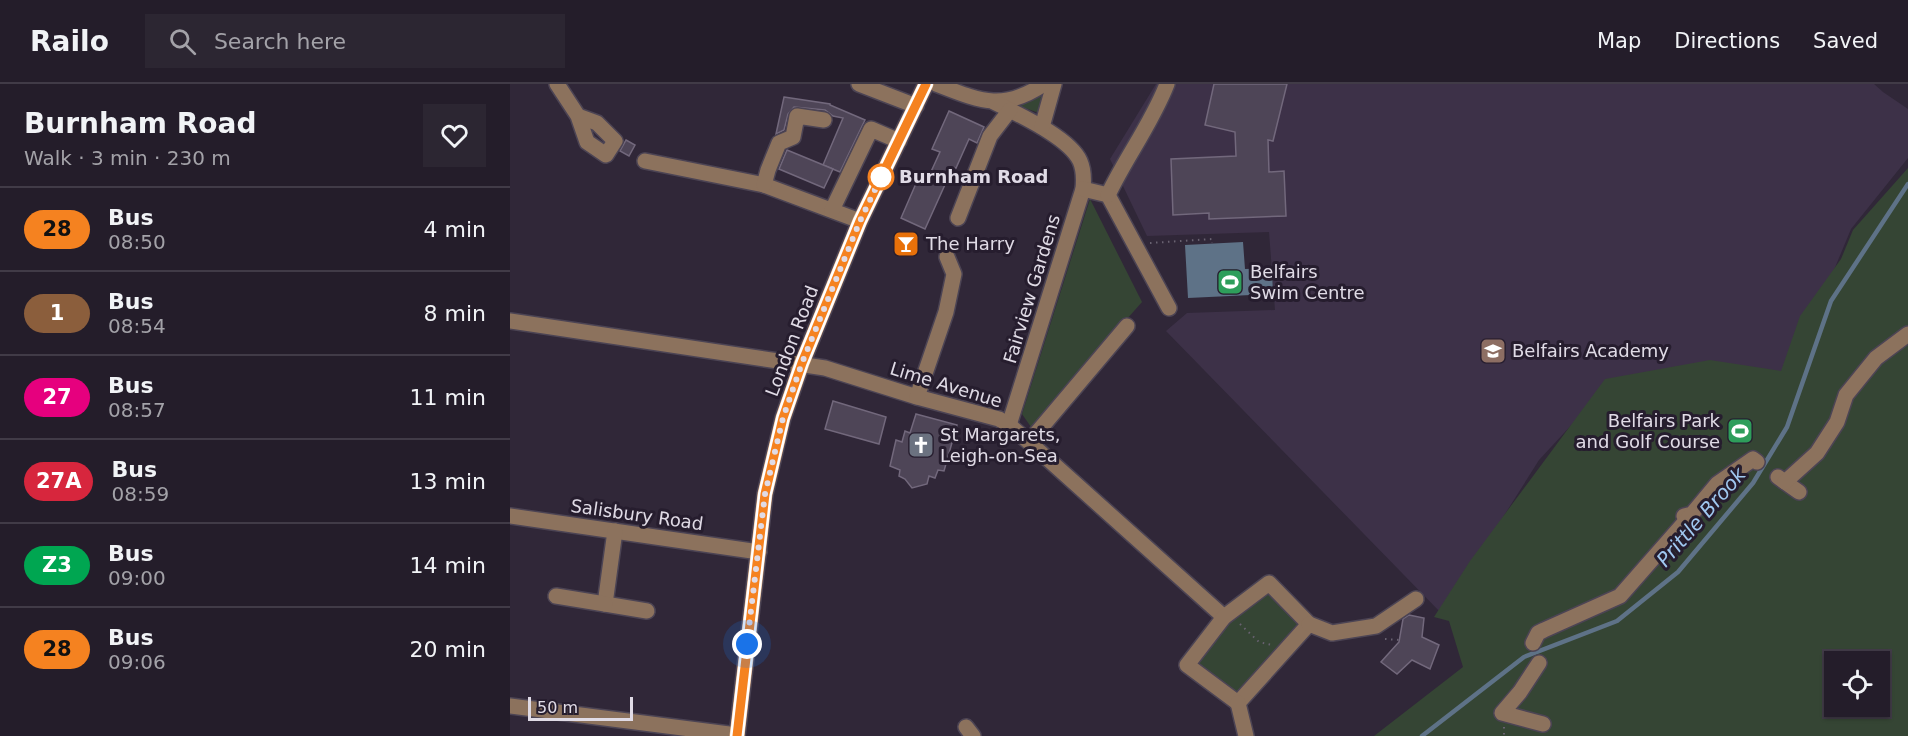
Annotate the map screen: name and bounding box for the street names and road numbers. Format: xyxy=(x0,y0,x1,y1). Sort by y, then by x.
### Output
street label: Fairview Gardens xyxy=(999,212,1064,366)
street label: London Road xyxy=(761,283,822,399)
street label: Lime Avenue xyxy=(887,357,1005,412)
street label: Salisbury Road xyxy=(569,495,705,534)

